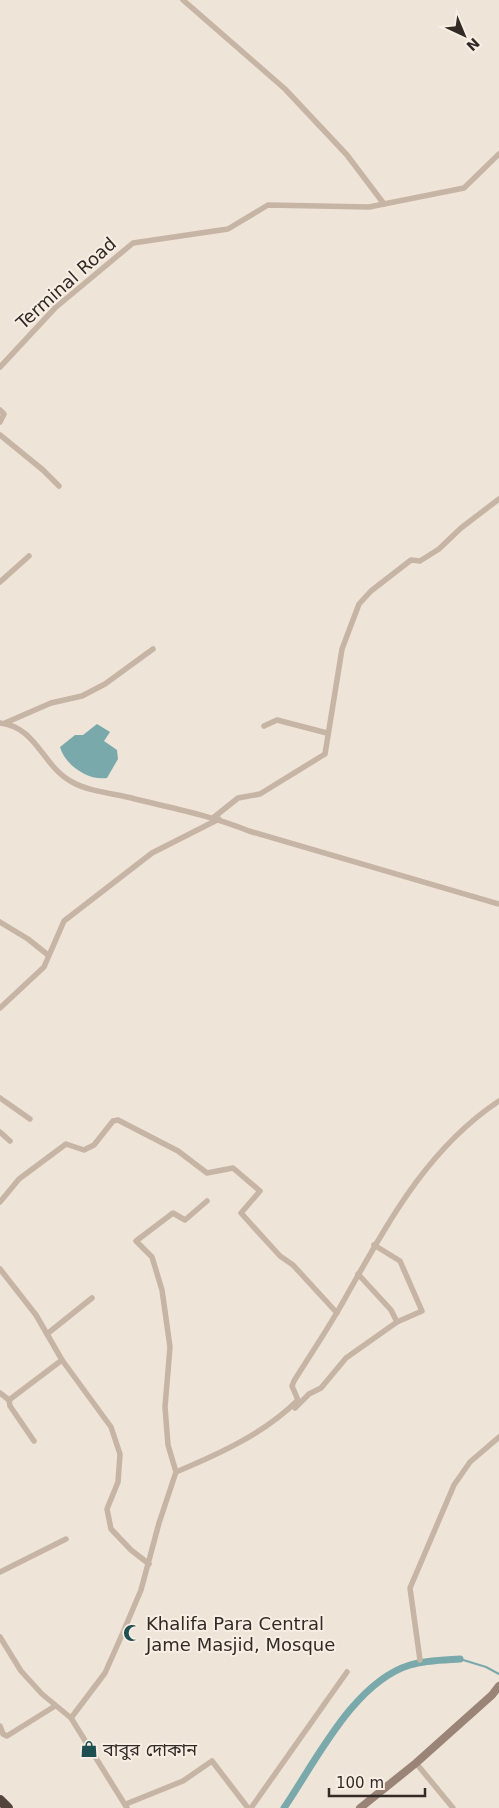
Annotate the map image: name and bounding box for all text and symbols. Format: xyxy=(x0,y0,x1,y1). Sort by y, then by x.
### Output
north arrow xyxy=(439,10,489,60)
text: N xyxy=(463,35,483,54)
street label: Terminal Road xyxy=(11,233,120,334)
place label: Khalifa Para Central Jame Masjid, Mosque xyxy=(145,1613,335,1655)
mosque icon: Khalifa Para Central Jame Masjid, Mosque xyxy=(122,1623,142,1643)
shop icon: বাবুর দোকান xyxy=(79,1739,99,1759)
place label: বাবুর দোকান xyxy=(102,1739,198,1761)
scale bar xyxy=(329,1766,425,1798)
text: 100 m xyxy=(336,1774,384,1792)

